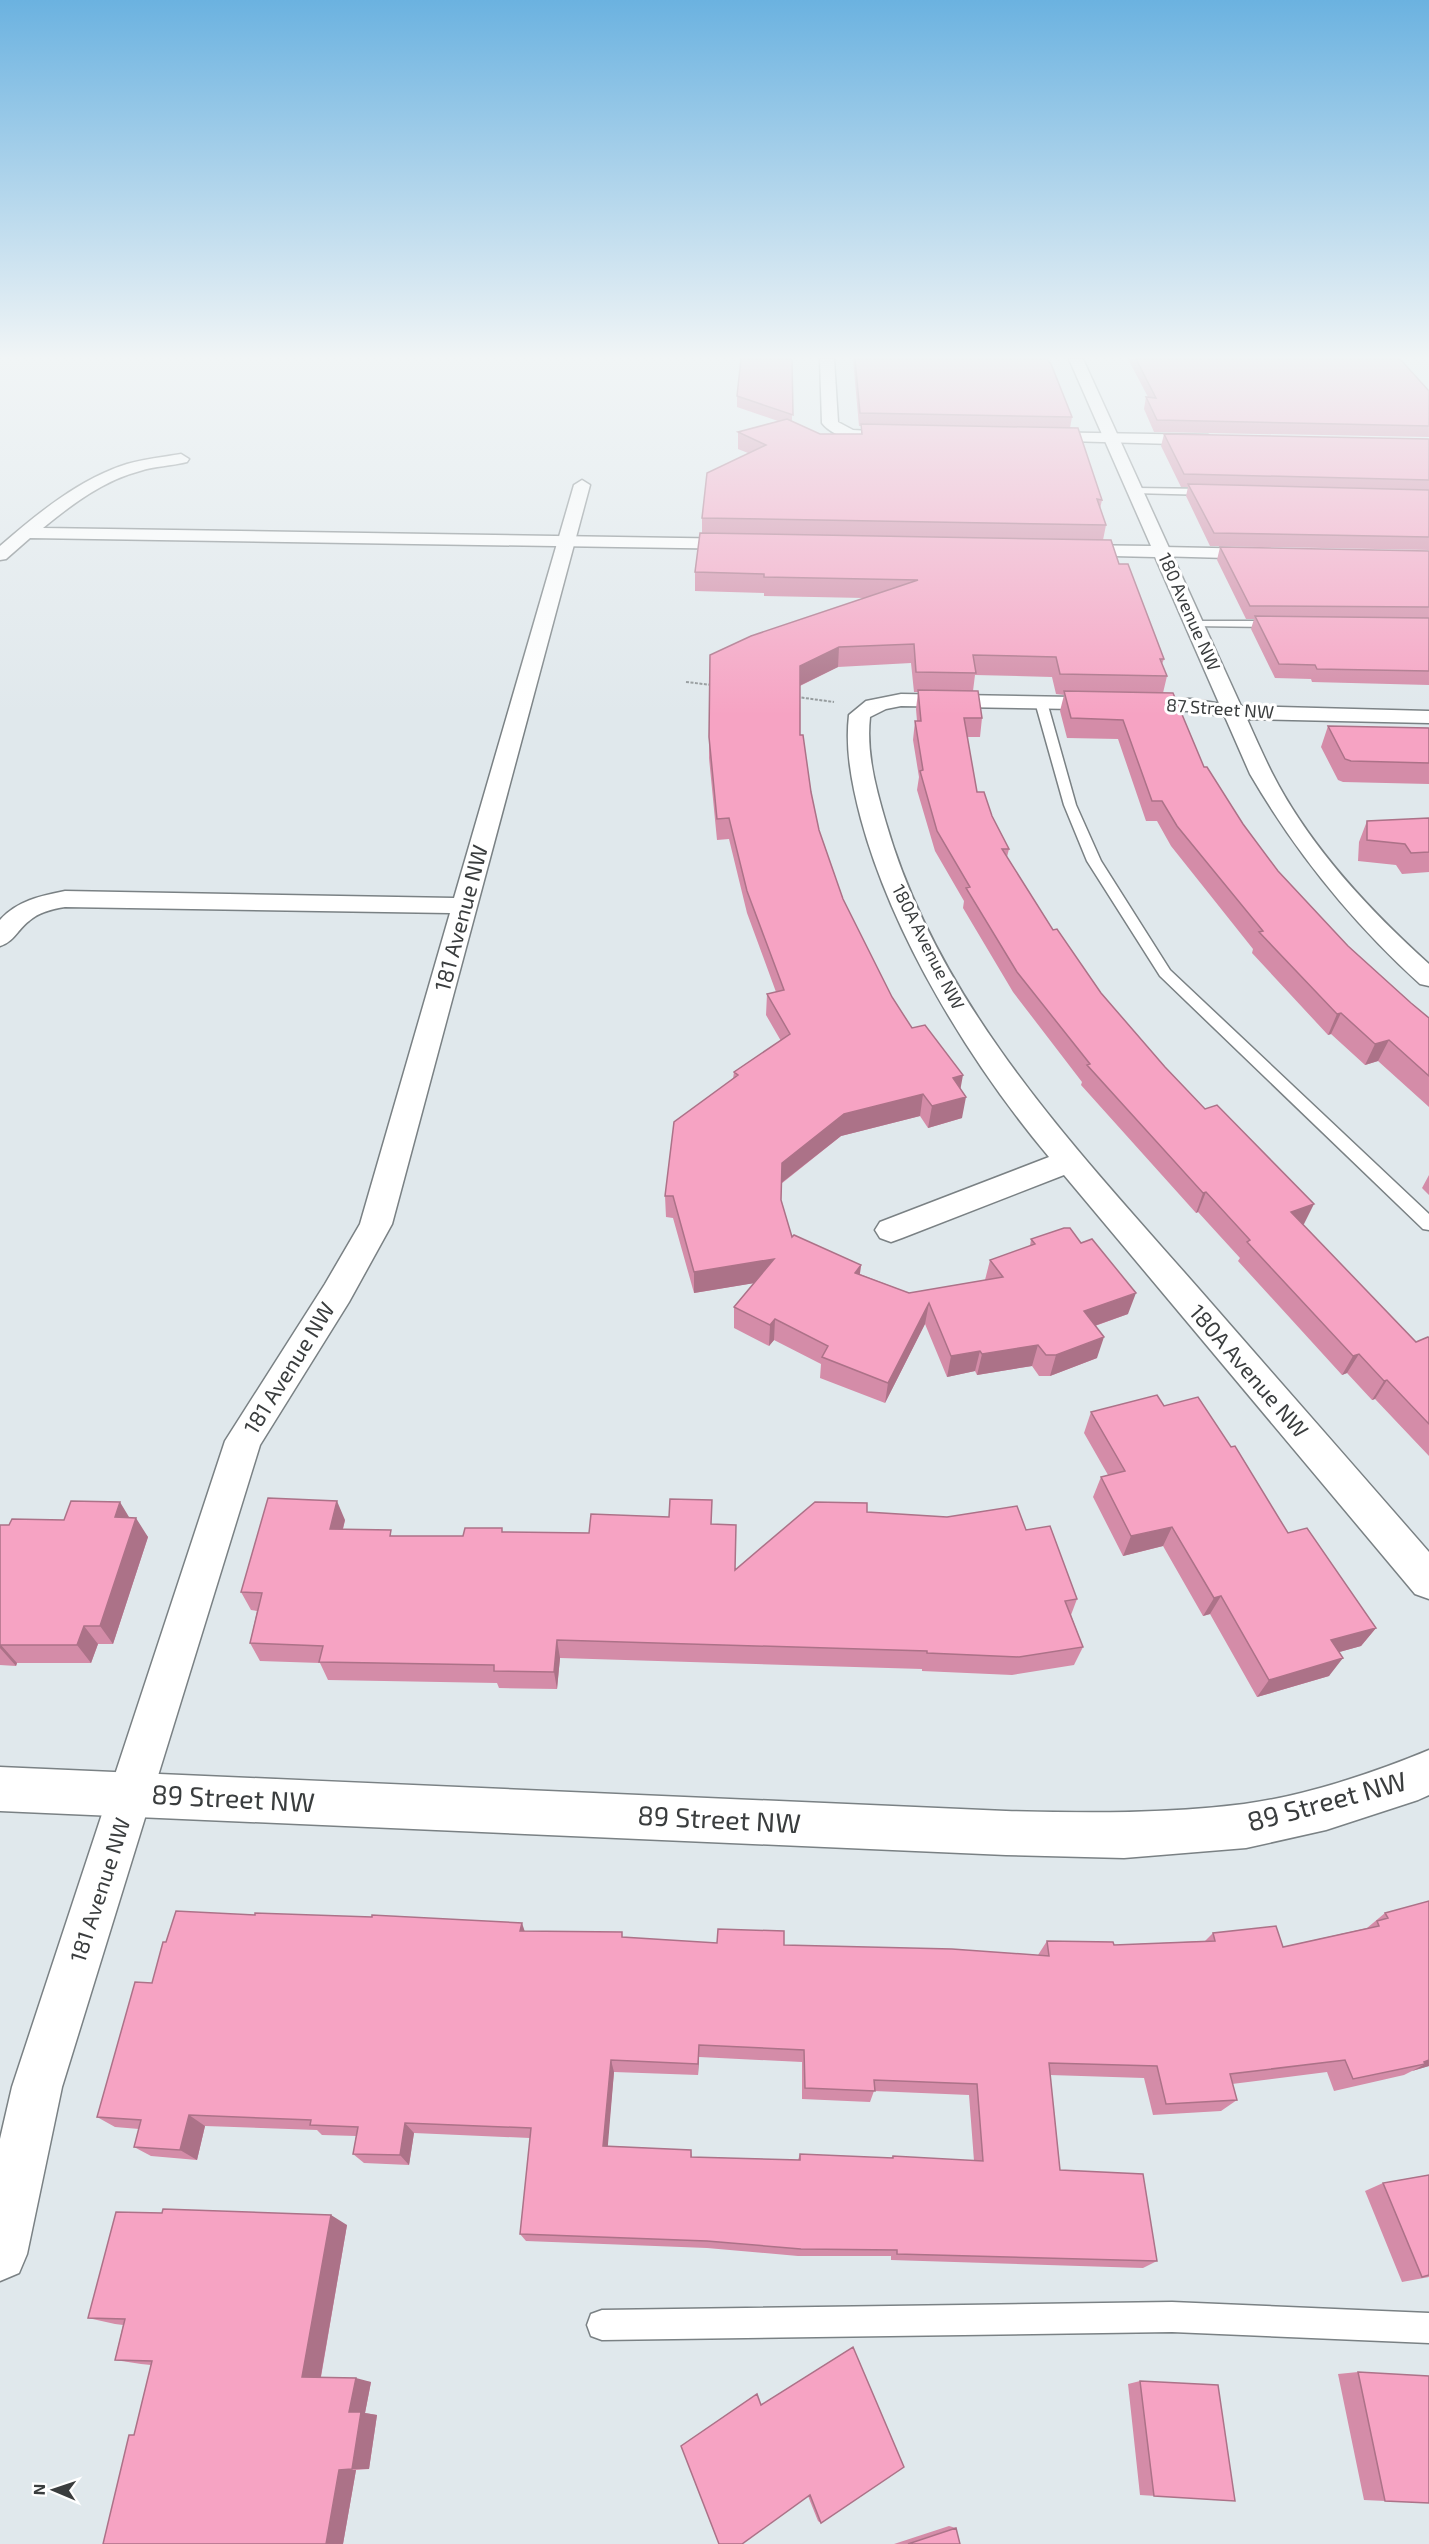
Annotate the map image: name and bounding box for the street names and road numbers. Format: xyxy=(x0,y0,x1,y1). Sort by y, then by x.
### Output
street label: 180 Avenue NW xyxy=(1154,549,1226,674)
street label: 87 Street NW xyxy=(1165,693,1275,723)
street label: 181 Avenue NW xyxy=(428,842,492,994)
street label: 180A Avenue NW xyxy=(888,880,970,1013)
street label: 181 Avenue NW xyxy=(237,1297,339,1438)
street label: 180A Avenue NW xyxy=(1185,1298,1315,1442)
street label: 89 Street NW xyxy=(1243,1763,1410,1837)
street label: 89 Street NW xyxy=(151,1777,316,1817)
street label: 89 Street NW xyxy=(637,1798,802,1838)
street label: 181 Avenue NW xyxy=(63,1814,135,1965)

